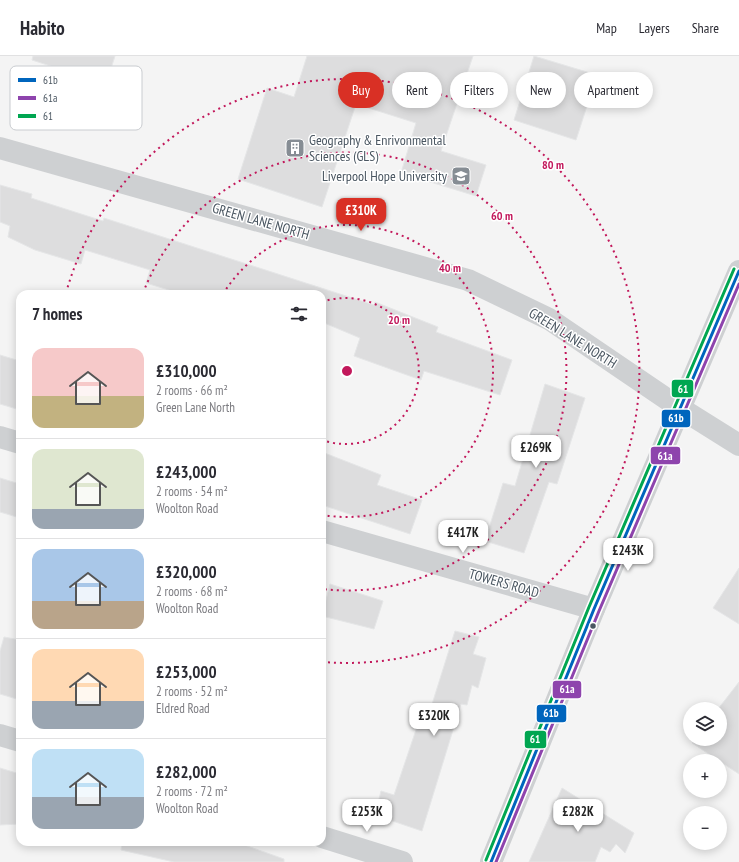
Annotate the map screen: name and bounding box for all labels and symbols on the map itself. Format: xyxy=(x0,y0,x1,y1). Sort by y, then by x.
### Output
legend xyxy=(10,66,142,130)
text: 61b xyxy=(43,73,58,87)
text: 61a xyxy=(43,91,57,105)
text: 61 xyxy=(43,109,53,123)
place label: Geography & Enrivonmental Sciences (GLS) xyxy=(309,131,446,165)
building icon: Geography & Enrivonmental Sciences (GLS) xyxy=(284,137,306,159)
text: 80 m xyxy=(542,157,564,172)
school or university icon: Liverpool Hope University xyxy=(450,165,472,187)
place label: Liverpool Hope University xyxy=(322,167,448,185)
pin: £310K xyxy=(333,198,389,232)
street label: GREEN LANE NORTH xyxy=(210,199,312,243)
text: 60 m xyxy=(491,208,513,223)
text: 40 m xyxy=(439,260,461,275)
street label: GREEN LANE NORTH xyxy=(526,304,620,372)
text: 20 m xyxy=(388,312,410,327)
centre of rings xyxy=(340,364,354,378)
line badge: 61 xyxy=(671,379,694,398)
text: 61 xyxy=(678,382,688,396)
line badge: 61b xyxy=(661,409,691,428)
text: 61b xyxy=(668,411,684,425)
pin: £269K xyxy=(508,435,564,469)
line badge: 61a xyxy=(650,446,681,465)
text: 61a xyxy=(657,449,673,463)
pin: £417K xyxy=(435,520,491,554)
pin: £243K xyxy=(600,538,656,572)
street label: TOWERS ROAD xyxy=(467,564,541,602)
unlabelled marker xyxy=(588,621,598,631)
line badge: 61a xyxy=(552,680,582,699)
text: 61a xyxy=(559,682,575,696)
pin: £320K xyxy=(406,703,462,737)
line badge: 61b xyxy=(536,704,567,723)
text: 61b xyxy=(543,706,559,720)
line badge: 61 xyxy=(524,730,547,749)
text: 61 xyxy=(530,732,540,746)
pin: £253K xyxy=(339,799,395,833)
pin: £282K xyxy=(550,799,606,833)

